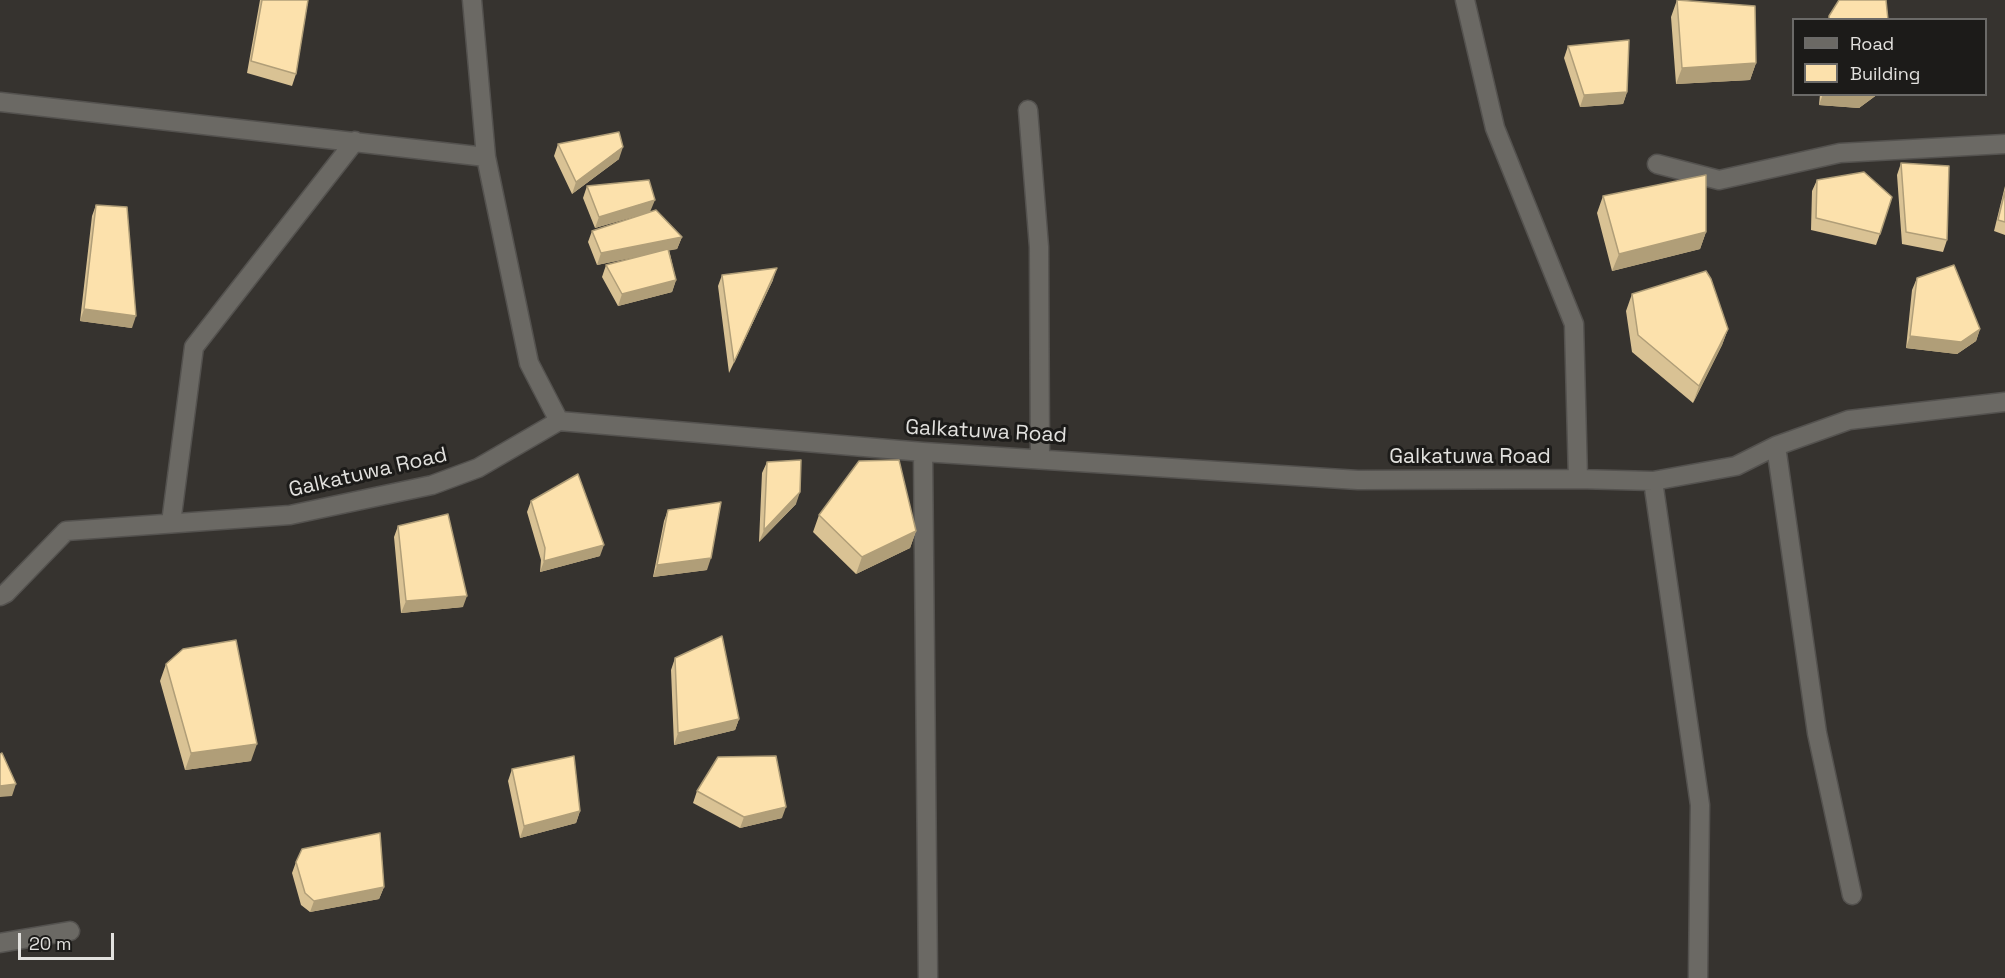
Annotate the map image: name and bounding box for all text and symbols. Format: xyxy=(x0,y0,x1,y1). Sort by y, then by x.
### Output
legend xyxy=(1792,18,1987,96)
text: Road xyxy=(1850,32,1894,55)
text: Building xyxy=(1850,62,1920,85)
street label: Galkatuwa Road xyxy=(905,415,1067,449)
street label: Galkatuwa Road xyxy=(286,443,450,503)
street label: Galkatuwa Road xyxy=(1389,444,1551,470)
scale bar xyxy=(21,921,117,959)
text: 20 m xyxy=(29,932,72,955)

